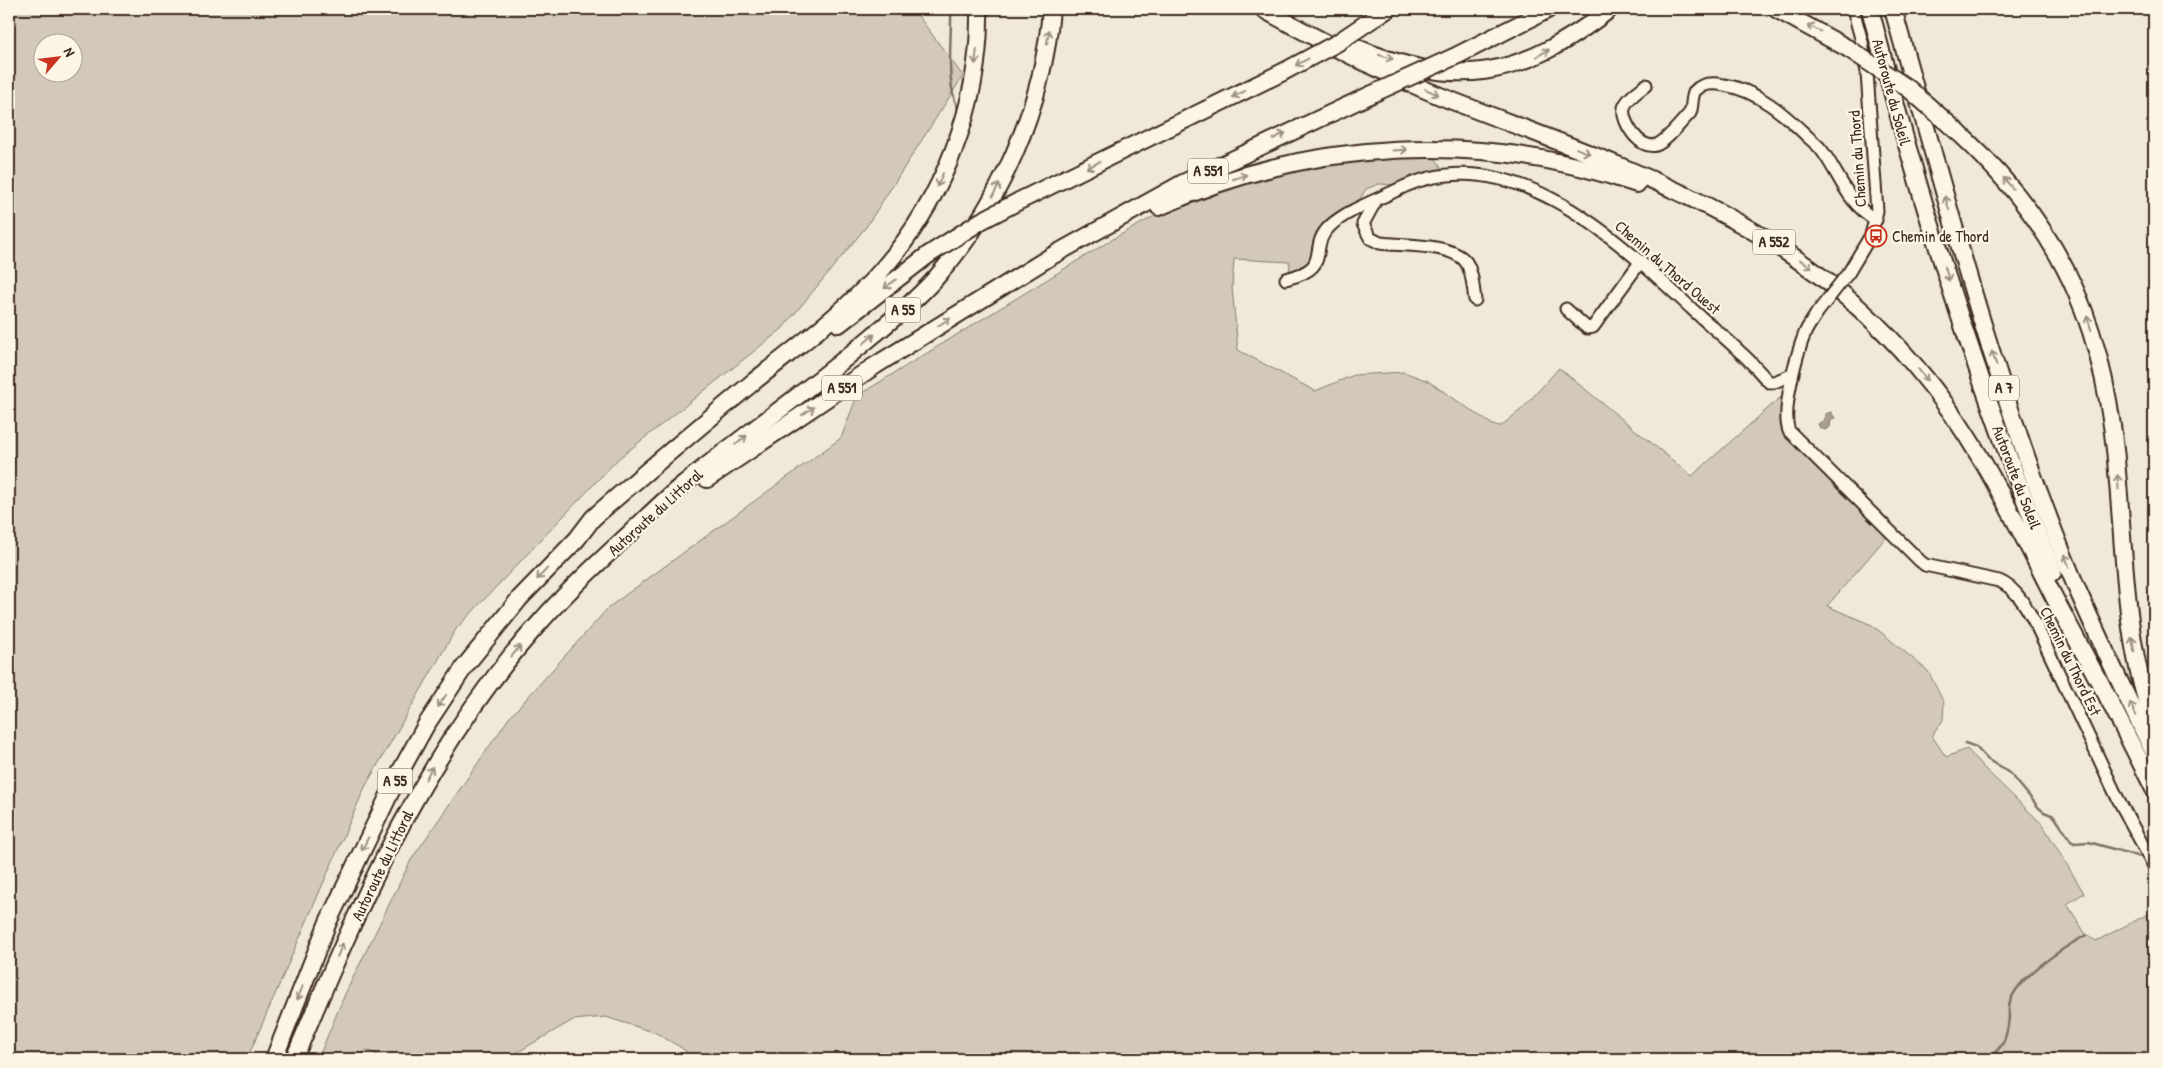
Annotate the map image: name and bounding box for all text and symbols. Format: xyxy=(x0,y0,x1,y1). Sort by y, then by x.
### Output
one-way arrow xyxy=(1806,23,1821,33)
one-way arrow xyxy=(1043,29,1053,45)
north arrow xyxy=(32,32,82,82)
street label: Autoroute du Soleil xyxy=(1867,36,1917,148)
text: N xyxy=(60,44,80,60)
one-way arrow xyxy=(1536,48,1551,58)
one-way arrow xyxy=(972,49,981,65)
one-way arrow xyxy=(1377,53,1393,63)
one-way arrow xyxy=(1295,57,1310,67)
one-way arrow xyxy=(1424,88,1439,98)
one-way arrow xyxy=(1232,90,1247,99)
street label: Chemin du Thord xyxy=(1843,110,1871,208)
one-way arrow xyxy=(1272,131,1287,141)
one-way arrow xyxy=(1392,145,1408,154)
one-way arrow xyxy=(1575,147,1590,156)
road number: A 551 xyxy=(1188,158,1228,184)
one-way arrow xyxy=(1085,160,1100,170)
one-way arrow xyxy=(1232,171,1248,181)
one-way arrow xyxy=(935,172,945,187)
one-way arrow xyxy=(2002,177,2013,190)
one-way arrow xyxy=(991,182,1001,197)
one-way arrow xyxy=(1942,195,1952,211)
street label: Chemin du Thord Ouest xyxy=(1610,215,1726,319)
bus stop icon: Chemin de Thord xyxy=(1864,224,1888,248)
place label: Chemin de Thord xyxy=(1892,225,1989,247)
road number: A 552 xyxy=(1753,230,1795,254)
one-way arrow xyxy=(1799,259,1813,269)
one-way arrow xyxy=(1942,266,1952,282)
one-way arrow xyxy=(883,279,896,290)
road number: A 55 xyxy=(886,298,920,322)
one-way arrow xyxy=(2084,315,2094,331)
one-way arrow xyxy=(936,317,950,327)
one-way arrow xyxy=(863,334,876,345)
one-way arrow xyxy=(1989,351,1999,367)
one-way arrow xyxy=(1918,368,1929,381)
road number: A 551 xyxy=(822,376,862,400)
road number: A 7 xyxy=(1989,376,2019,400)
one-way arrow xyxy=(800,406,814,416)
street label: Autoroute du Soleil xyxy=(1987,422,2047,533)
one-way arrow xyxy=(735,434,748,445)
street label: Autoroute du Littoral xyxy=(603,463,708,561)
one-way arrow xyxy=(2114,474,2123,490)
one-way arrow xyxy=(2062,554,2071,569)
one-way arrow xyxy=(536,568,548,580)
street label: Chemin du Thord Est xyxy=(2035,603,2107,720)
one-way arrow xyxy=(2128,636,2138,652)
one-way arrow xyxy=(511,645,522,658)
one-way arrow xyxy=(437,694,447,708)
one-way arrow xyxy=(2128,702,2137,717)
one-way arrow xyxy=(424,767,434,781)
road number: A 55 xyxy=(378,768,412,794)
street label: Autoroute du Littoral xyxy=(346,805,419,924)
one-way arrow xyxy=(360,836,369,851)
one-way arrow xyxy=(336,943,346,958)
one-way arrow xyxy=(295,985,304,1000)

